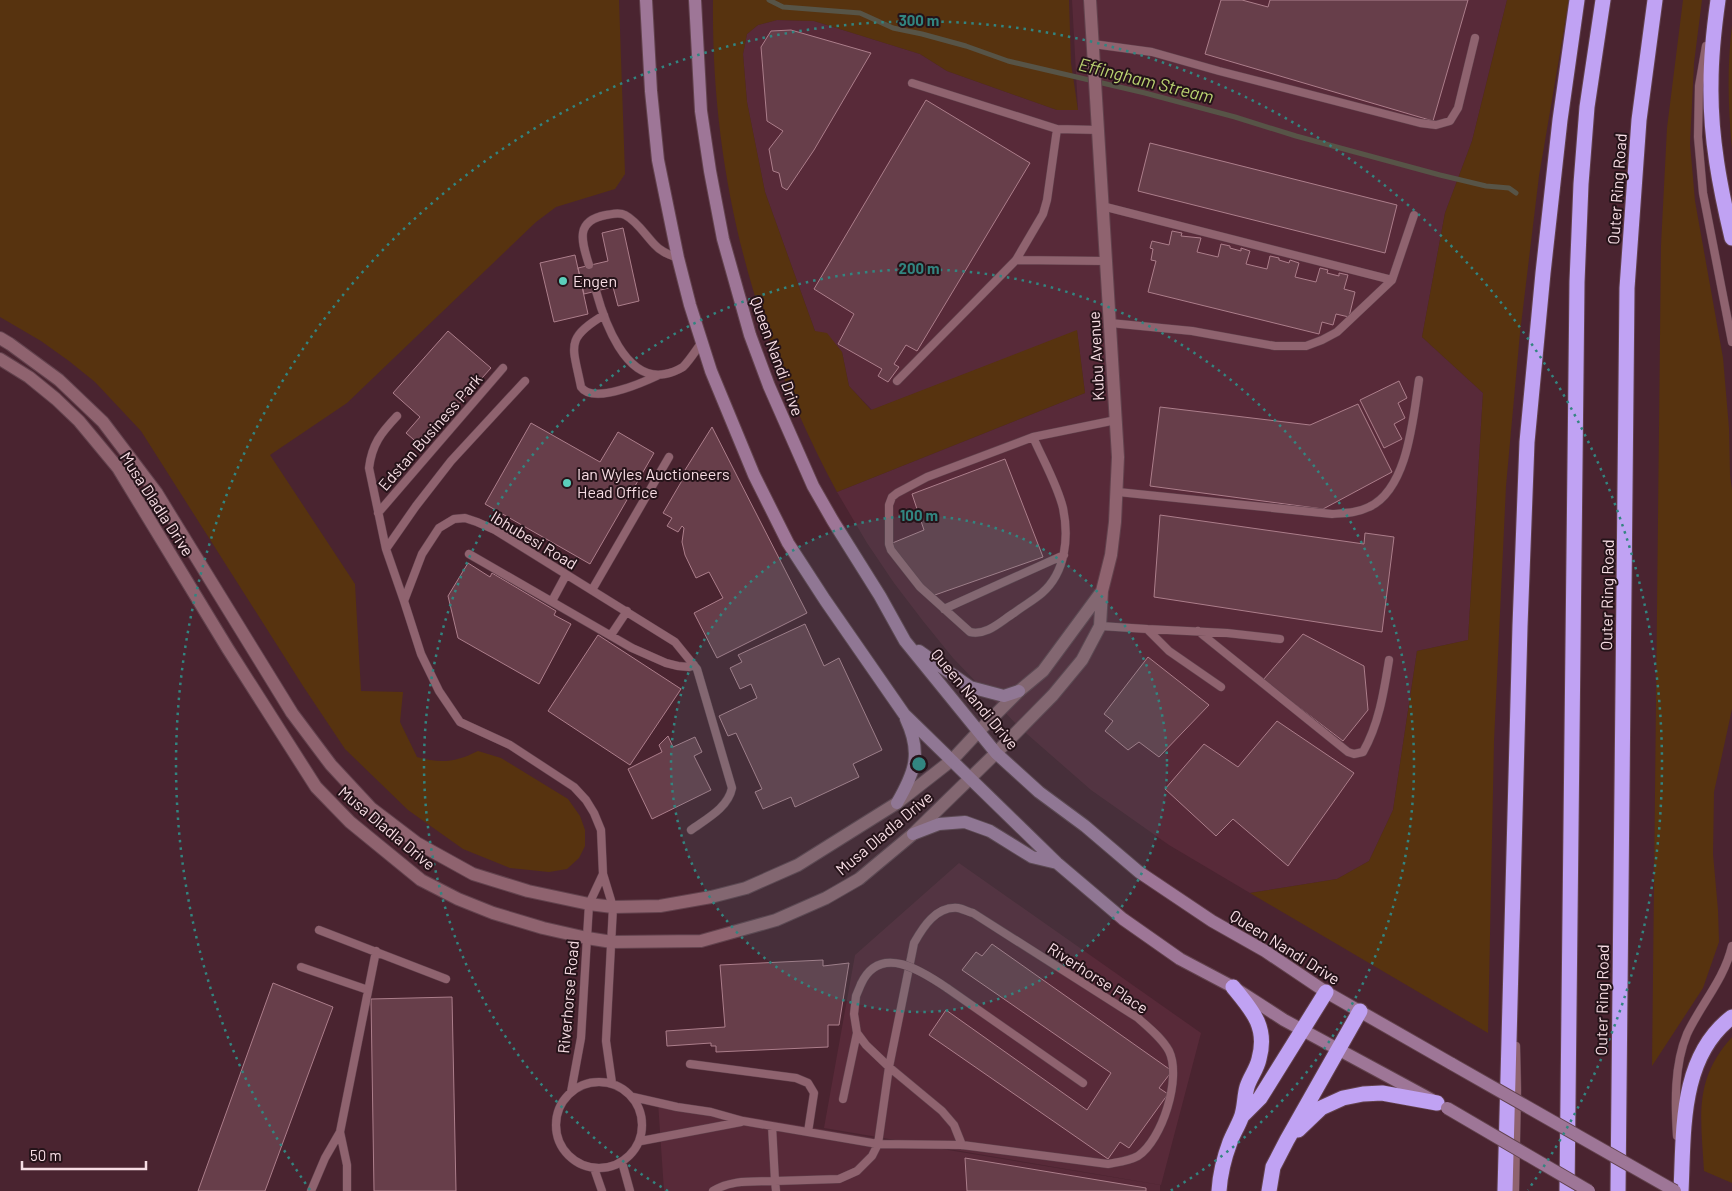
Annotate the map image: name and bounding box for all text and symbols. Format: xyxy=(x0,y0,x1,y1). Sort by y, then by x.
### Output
text: 300 m xyxy=(899,11,939,29)
water label: Effingham Stream xyxy=(1076,53,1216,107)
street label: Outer Ring Road xyxy=(1603,133,1630,245)
text: 200 m xyxy=(898,259,940,277)
place label: Engen xyxy=(573,271,617,290)
marker: Engen xyxy=(557,275,569,287)
street label: Queen Nandi Drive xyxy=(747,293,808,418)
street label: Kubu Avenue xyxy=(1084,311,1107,401)
street label: Edstan Business Park xyxy=(374,369,486,494)
street label: Musa Dladla Drive xyxy=(117,448,198,559)
place label: Ian Wyles Auctioneers Head Office xyxy=(577,464,730,501)
marker: Ian Wyles Auctioneers Head Office xyxy=(561,477,573,489)
street label: Ibhubesi Road xyxy=(488,506,581,573)
text: 100 m xyxy=(900,506,938,524)
street label: Outer Ring Road xyxy=(1596,539,1617,651)
street label: Queen Nandi Drive xyxy=(928,644,1023,753)
centre of rings xyxy=(910,755,928,773)
street label: Musa Dladla Drive xyxy=(335,782,439,874)
street label: Musa Dladla Drive xyxy=(832,787,936,879)
street label: Queen Nandi Drive xyxy=(1227,905,1344,988)
street label: Riverhorse Place xyxy=(1044,938,1152,1017)
street label: Riverhorse Road xyxy=(553,940,582,1054)
street label: Outer Ring Road xyxy=(1591,944,1612,1056)
scale bar xyxy=(22,1138,146,1170)
text: 50 m xyxy=(30,1146,62,1164)

